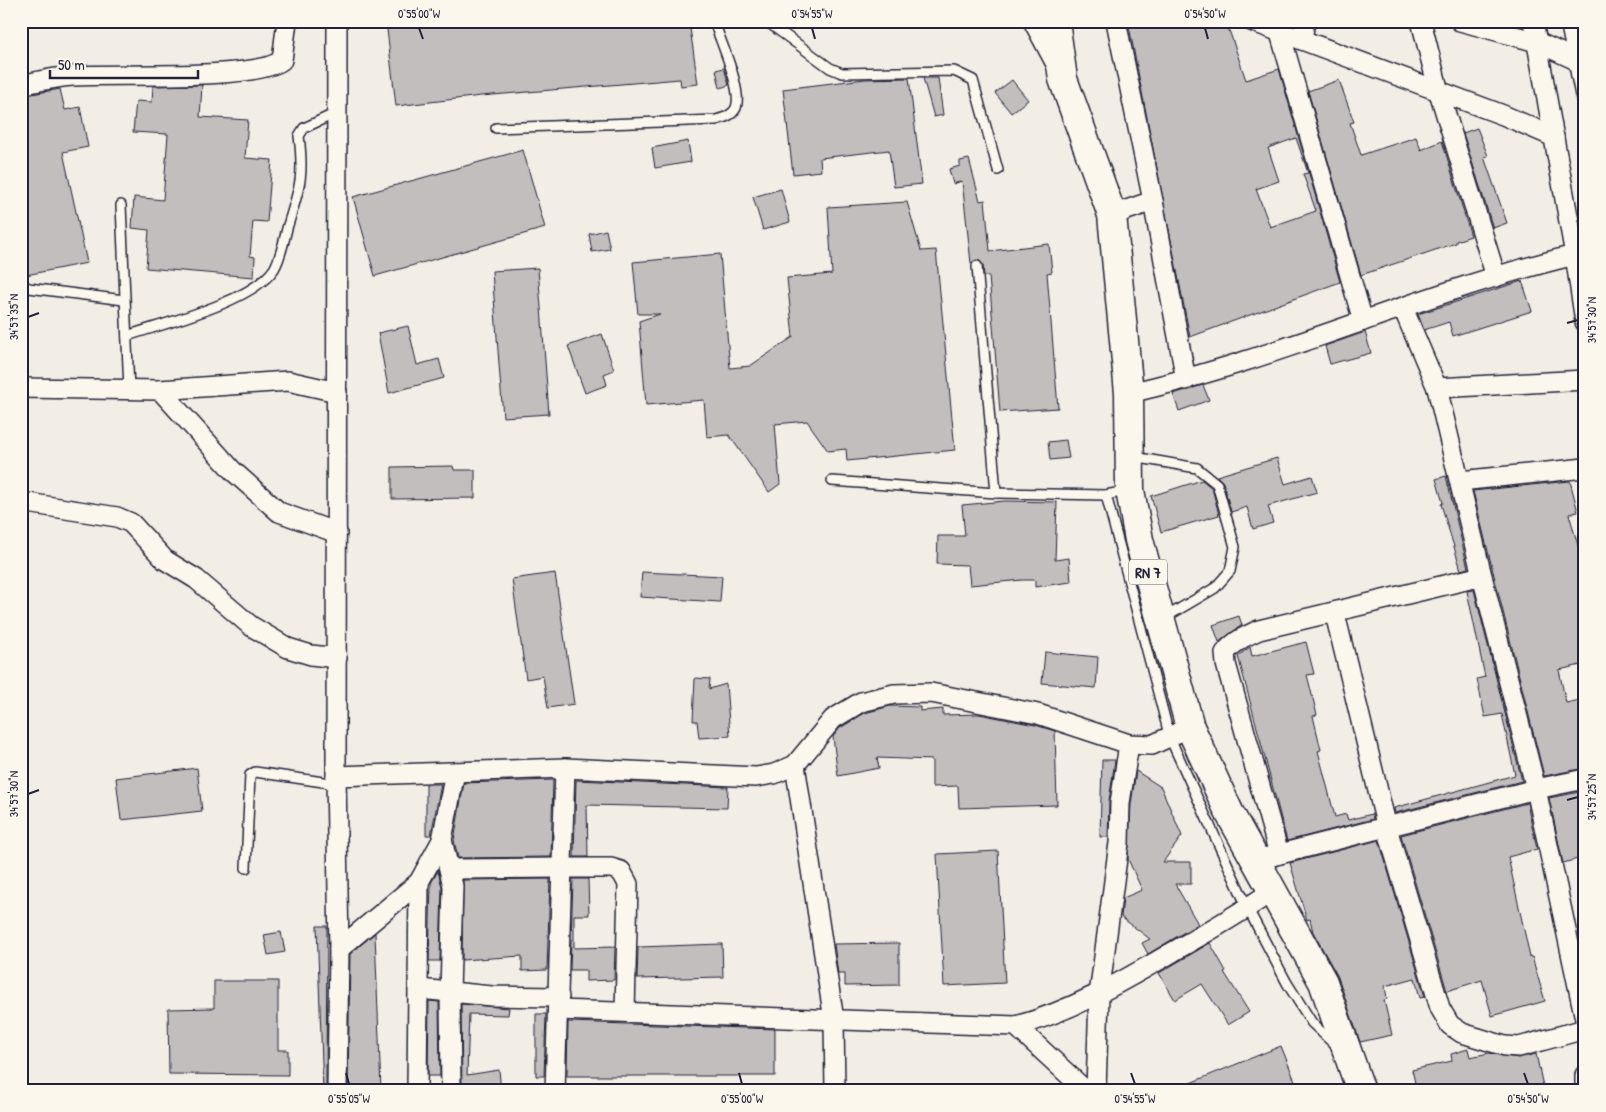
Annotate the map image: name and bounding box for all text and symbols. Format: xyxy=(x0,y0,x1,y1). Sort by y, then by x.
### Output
text: 0°55'00"W xyxy=(398,5,441,22)
text: 0°54'55"W xyxy=(792,5,833,22)
text: 0°54'50"W xyxy=(1184,5,1226,22)
scale bar xyxy=(50,48,198,80)
text: 50 m xyxy=(58,54,85,75)
text: 34°57'35"N xyxy=(5,294,22,340)
text: 34°57'30"N xyxy=(1583,297,1600,343)
road number: RN 7 xyxy=(1129,560,1167,584)
text: 34°57'30"N xyxy=(5,771,22,817)
text: 34°57'25"N xyxy=(1583,774,1600,820)
text: 0°55'05"W xyxy=(328,1090,370,1107)
text: 0°55'00"W xyxy=(721,1090,764,1107)
text: 0°54'55"W xyxy=(1115,1090,1156,1107)
text: 0°54'50"W xyxy=(1507,1090,1549,1107)

